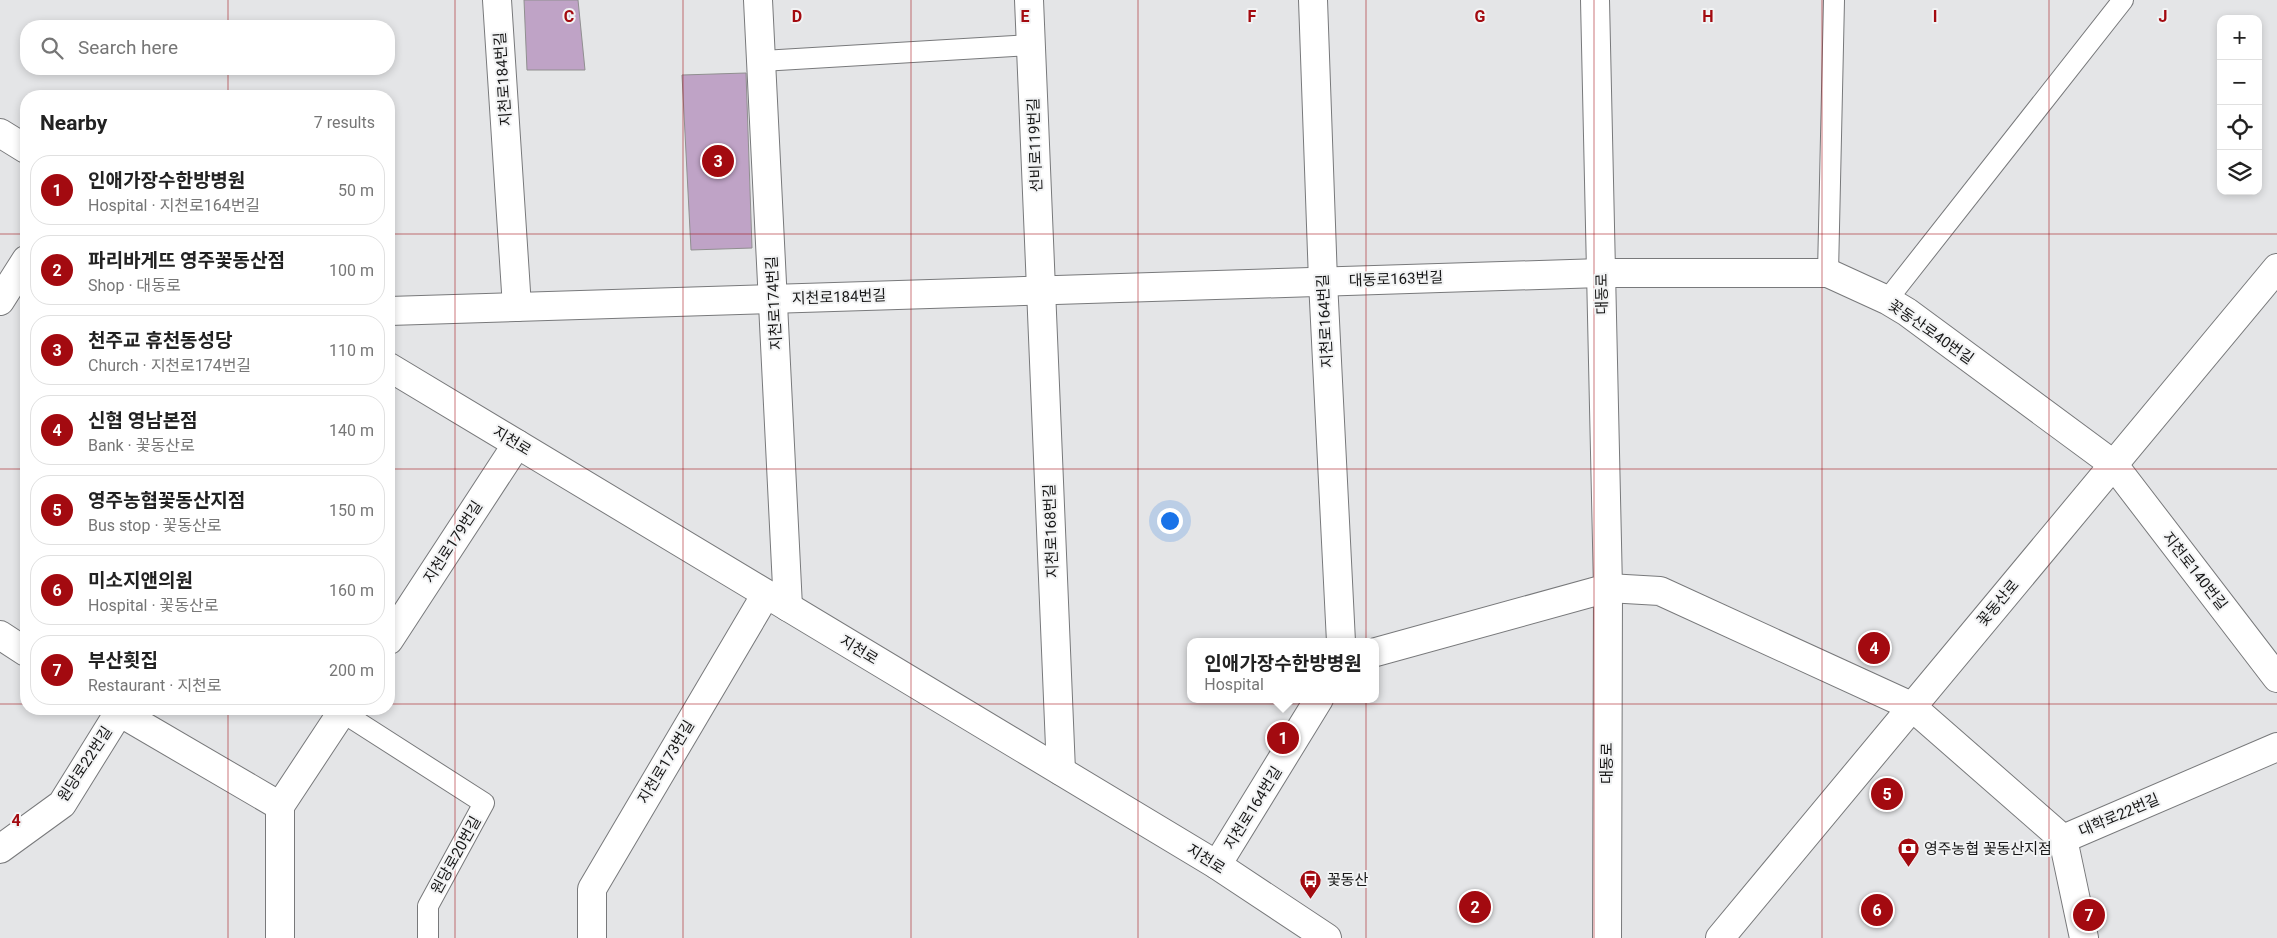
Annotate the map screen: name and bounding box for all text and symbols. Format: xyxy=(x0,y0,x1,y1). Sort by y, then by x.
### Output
text: C xyxy=(564,7,574,26)
text: D xyxy=(792,7,802,26)
text: E xyxy=(1021,7,1030,26)
text: F xyxy=(1248,7,1257,26)
text: G xyxy=(1475,7,1486,26)
text: H xyxy=(1702,7,1714,26)
text: I xyxy=(1933,7,1937,26)
text: J xyxy=(2159,7,2167,26)
map controls xyxy=(2217,15,2262,195)
button: + xyxy=(2217,15,2262,60)
search box xyxy=(20,20,395,75)
street label: 지천로184번길 xyxy=(491,31,515,127)
icon: search xyxy=(38,34,66,62)
text: Search here xyxy=(78,36,178,59)
button: − xyxy=(2217,60,2262,105)
street label: 선비로119번길 xyxy=(1024,98,1046,192)
button: locate xyxy=(2217,105,2262,150)
text: Nearby xyxy=(40,111,107,135)
text: 7 results xyxy=(314,113,375,132)
pin: 3 xyxy=(702,142,734,180)
button: layers xyxy=(2217,150,2262,195)
text: 인애가장수한방병원 xyxy=(88,169,245,192)
text: 1 xyxy=(52,181,62,200)
text: 50 m xyxy=(338,181,374,200)
text: Hospital · 지천로164번길 xyxy=(88,196,260,215)
text: 파리바게뜨 영주꽃동산점 xyxy=(88,249,285,272)
street label: 지천로174번길 xyxy=(763,255,785,351)
text: 2 xyxy=(52,261,62,280)
text: 100 m xyxy=(329,261,374,280)
street label: 대동로163번길 xyxy=(1349,268,1443,290)
street label: 지천로164번길 xyxy=(1314,273,1336,369)
street label: 대동로 xyxy=(1593,273,1611,315)
text: Shop · 대동로 xyxy=(88,276,181,295)
street label: 지천로184번길 xyxy=(792,286,886,308)
street label: 꽃동산로40번길 xyxy=(1885,296,1977,368)
text: 천주교 휴천동성당 xyxy=(88,329,233,352)
text: 3 xyxy=(52,341,62,360)
text: 110 m xyxy=(329,341,374,360)
text: Church · 지천로174번길 xyxy=(88,356,251,375)
text: 신협 영남본점 xyxy=(88,409,198,432)
text: 4 xyxy=(52,421,62,440)
text: 140 m xyxy=(329,421,374,440)
street label: 지천로 xyxy=(490,423,534,459)
text: Bank · 꽃동산로 xyxy=(88,436,195,455)
street label: 지천로168번길 xyxy=(1040,484,1062,578)
text: 영주농협꽃동산지점 xyxy=(88,489,245,512)
street label: 지천로179번길 xyxy=(420,498,486,586)
text: 5 xyxy=(52,501,62,520)
text: 150 m xyxy=(329,501,374,520)
your location xyxy=(1157,508,1183,534)
text: Bus stop · 꽃동산로 xyxy=(88,516,221,535)
street label: 지천로140번길 xyxy=(2159,528,2231,614)
text: 미소지앤의원 xyxy=(88,569,193,592)
street label: 꽃동산로 xyxy=(1973,576,2023,630)
text: 6 xyxy=(52,581,62,600)
text: 160 m xyxy=(329,581,374,600)
text: Hospital · 꽃동산로 xyxy=(88,596,219,615)
pin: 4 xyxy=(1858,629,1890,667)
street label: 지천로 xyxy=(837,632,881,668)
popup xyxy=(1187,638,1379,703)
text: 부산횟집 xyxy=(88,649,158,672)
text: 인애가장수한방병원 xyxy=(1204,652,1362,675)
text: 7 xyxy=(52,661,62,680)
text: 200 m xyxy=(329,661,374,680)
text: Hospital xyxy=(1204,675,1264,694)
text: Restaurant · 지천로 xyxy=(88,676,222,695)
street label: 지천로173번길 xyxy=(634,717,698,807)
pin: 1 xyxy=(1267,719,1299,757)
street label: 원당로22번길 xyxy=(54,723,116,805)
street label: 대동로 xyxy=(1598,742,1616,784)
street label: 지천로164번길 xyxy=(1220,763,1286,853)
pin: 5 xyxy=(1871,775,1903,813)
street label: 대학로22번길 xyxy=(2076,790,2162,840)
text: 4 xyxy=(11,811,21,830)
street label: 원당로20번길 xyxy=(427,813,485,897)
bank icon: 영주농협 꽃동산지점 xyxy=(1896,837,1920,868)
street label: 지천로 xyxy=(1184,840,1228,878)
place label: 영주농협 꽃동산지점 xyxy=(1924,840,2052,858)
bus stop icon: 꽃동산 xyxy=(1299,868,1323,899)
place label: 꽃동산 xyxy=(1327,871,1369,889)
pin: 2 xyxy=(1459,888,1491,926)
pin: 6 xyxy=(1861,891,1893,929)
pin: 7 xyxy=(2073,896,2105,934)

